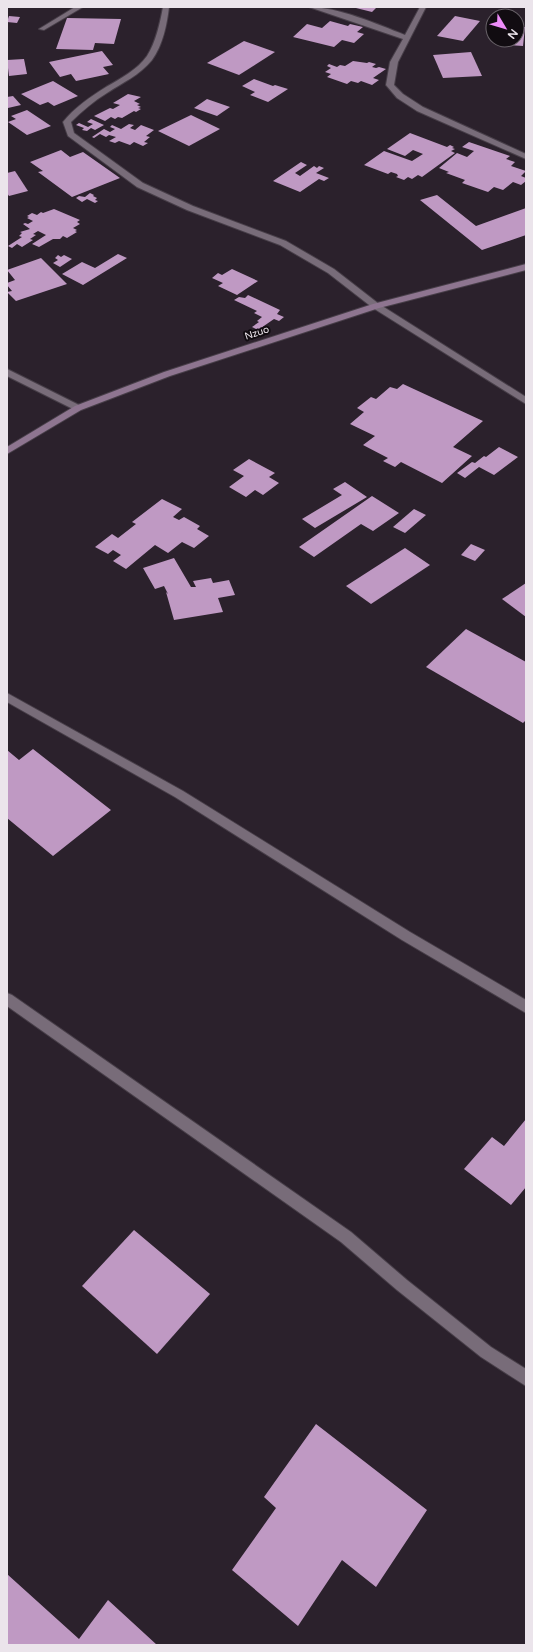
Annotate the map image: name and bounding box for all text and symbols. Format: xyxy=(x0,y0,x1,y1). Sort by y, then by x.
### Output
north arrow xyxy=(485,8,525,48)
text: N xyxy=(505,26,520,41)
street label: Nzuo xyxy=(243,323,271,343)

